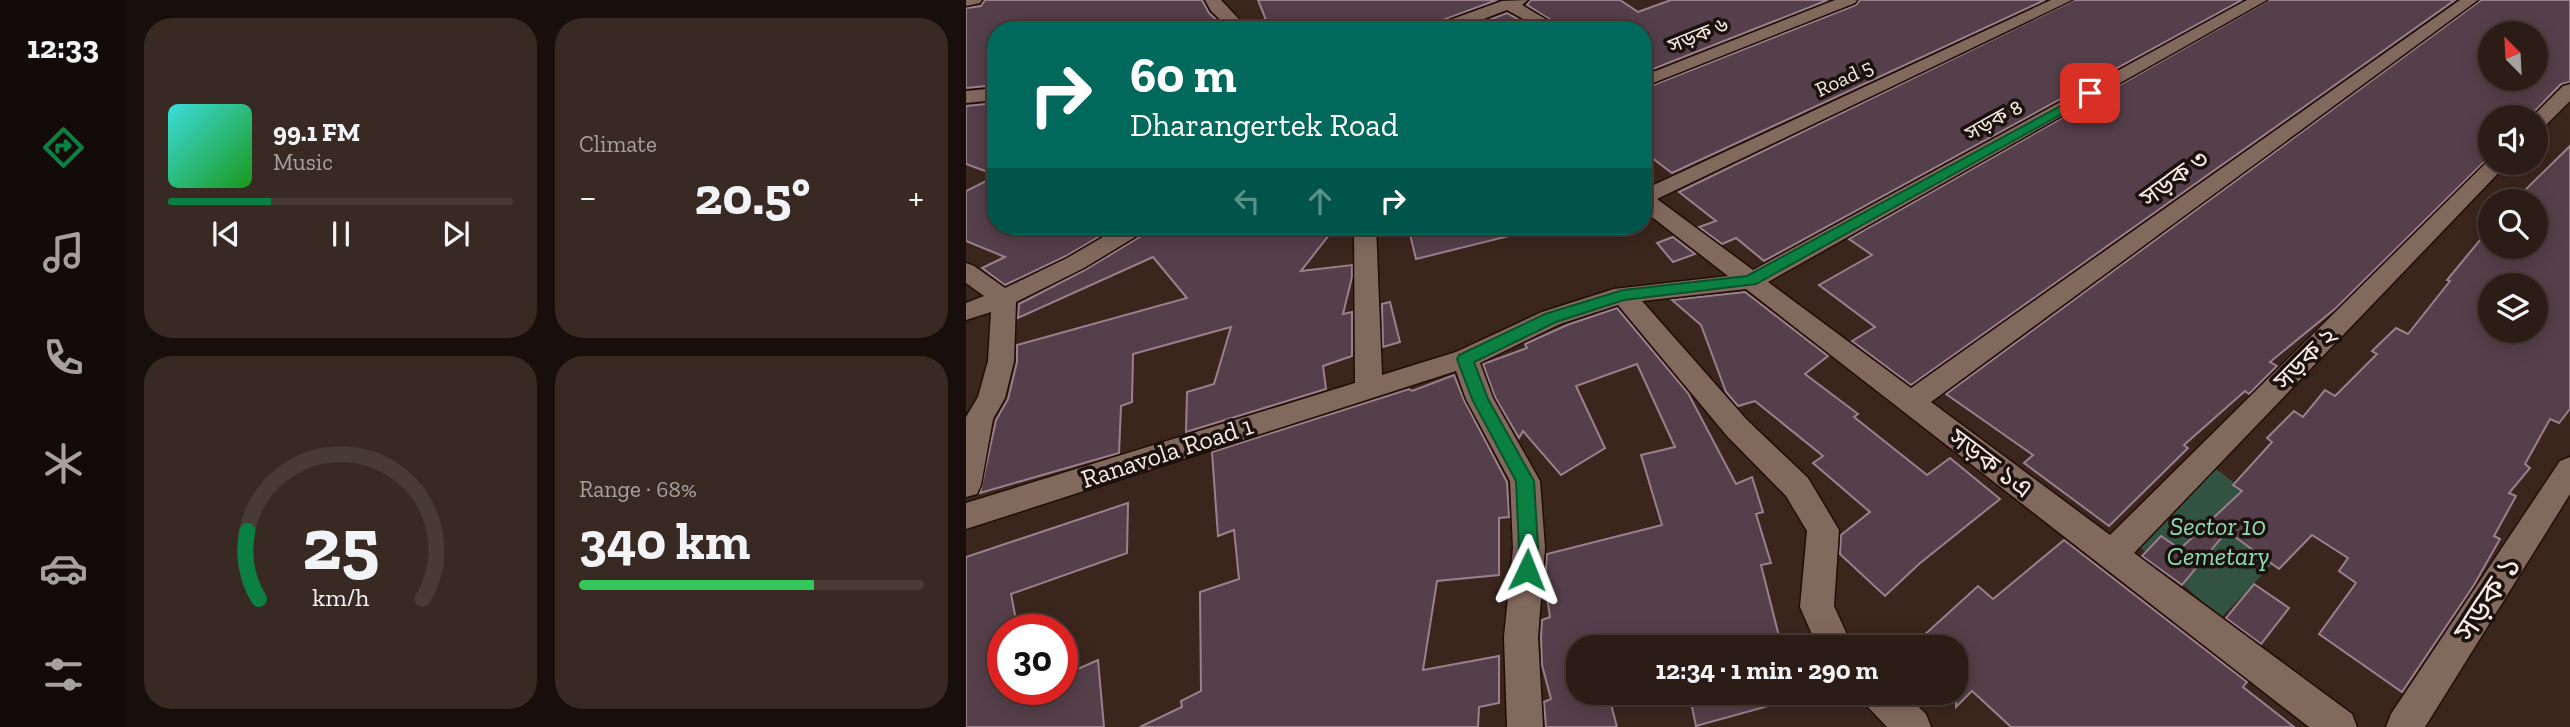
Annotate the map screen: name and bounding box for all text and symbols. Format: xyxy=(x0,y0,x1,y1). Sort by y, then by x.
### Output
street label: সড়ক ৬ xyxy=(1663,11,1731,58)
north arrow xyxy=(2478,21,2548,91)
map controls xyxy=(2478,21,2548,343)
text: 12:33 xyxy=(27,28,99,66)
text: 60 m xyxy=(1130,46,1237,105)
icon: right xyxy=(1015,49,1106,140)
street label: Road 5 xyxy=(1811,53,1877,102)
pin xyxy=(2060,63,2120,123)
icon: arrive xyxy=(2071,74,2109,112)
street label: সড়ক ৪ xyxy=(1960,94,2027,146)
button: sound xyxy=(2478,105,2548,175)
text: Dharangertek Road xyxy=(1130,106,1398,144)
text: 99.1 FM xyxy=(273,116,360,148)
icon: directions xyxy=(39,123,88,172)
text: Climate xyxy=(579,130,657,158)
street label: সড়ক ৩ xyxy=(2133,142,2215,214)
text: Music xyxy=(273,148,333,176)
text: 20.5° xyxy=(695,165,810,227)
text: − xyxy=(579,174,597,220)
text: + xyxy=(908,174,924,220)
icon: left xyxy=(1228,182,1266,220)
icon: ahead xyxy=(1301,182,1339,220)
icon: right xyxy=(1374,182,1412,220)
button: search xyxy=(2478,189,2548,259)
icon: previous xyxy=(207,215,245,253)
icon: pause xyxy=(322,215,360,253)
icon: next xyxy=(437,215,475,253)
icon: music xyxy=(39,228,88,277)
button: layers xyxy=(2478,273,2548,343)
street label: সড়ক ২ xyxy=(2266,319,2344,397)
icon: phone xyxy=(39,333,88,382)
street label: Ranavola Road 1 xyxy=(1077,409,1257,495)
street label: সড়ক ১এ xyxy=(1942,421,2039,505)
icon: climate xyxy=(39,439,88,488)
text: Range · 68% xyxy=(579,475,697,503)
text: 25 xyxy=(302,500,379,588)
text: 340 km xyxy=(579,510,750,572)
park label: Sector 10 Cemetary xyxy=(2167,510,2269,572)
position arrow xyxy=(1490,533,1564,607)
icon: car xyxy=(39,544,88,593)
street label: সড়ক ১ xyxy=(2445,548,2529,649)
text: km/h xyxy=(312,581,369,611)
speed limit sign: 30 xyxy=(987,614,1078,705)
icon: filters xyxy=(39,650,88,699)
text: 12:34 · 1 min · 290 m xyxy=(1656,654,1878,686)

